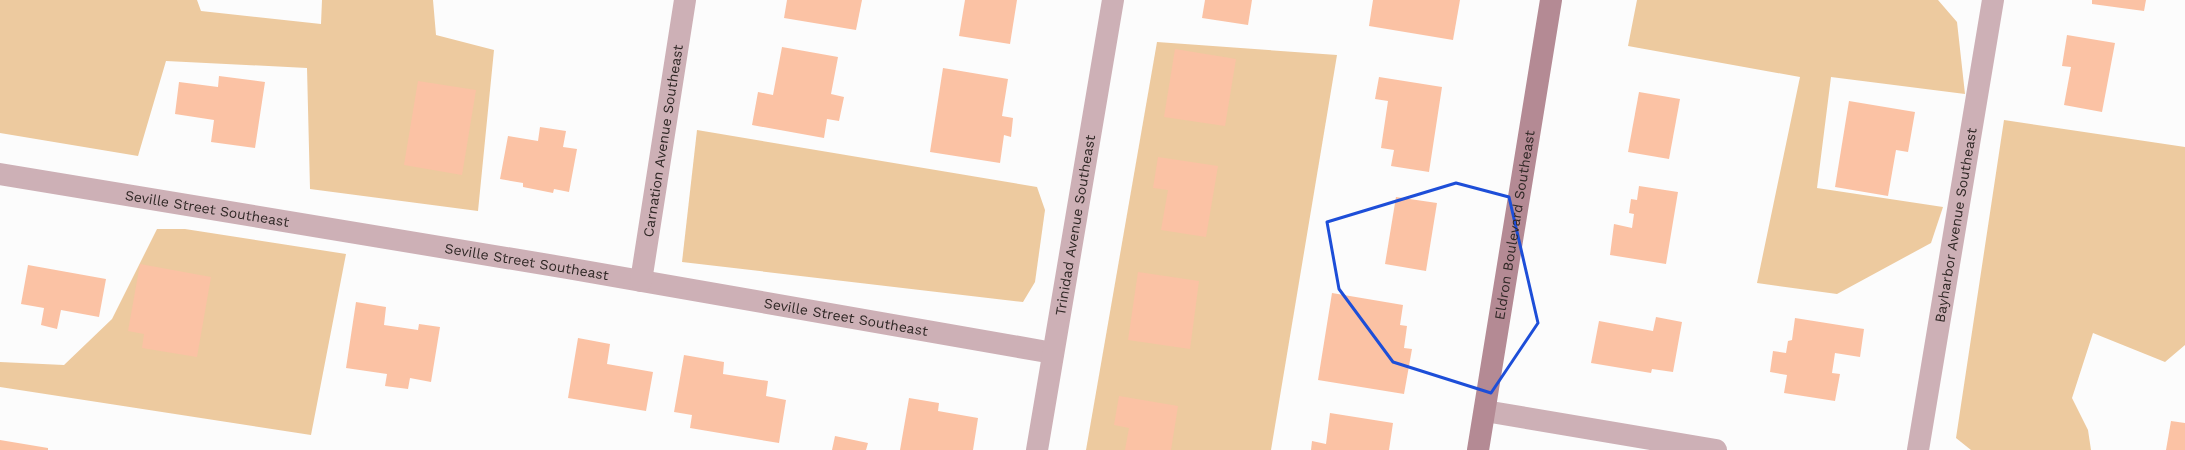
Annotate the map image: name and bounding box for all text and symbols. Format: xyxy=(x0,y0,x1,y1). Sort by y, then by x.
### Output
street label: Carnation Avenue Southeast xyxy=(640,43,686,238)
street label: Bayharbor Avenue Southeast xyxy=(1931,126,1980,324)
street label: Eldron Boulevard Southeast xyxy=(1491,129,1538,321)
street label: Trinidad Avenue Southeast xyxy=(1052,133,1098,317)
street label: Seville Street Southeast xyxy=(124,187,291,230)
street label: Seville Street Southeast xyxy=(444,240,610,283)
street label: Seville Street Southeast xyxy=(763,295,929,339)

